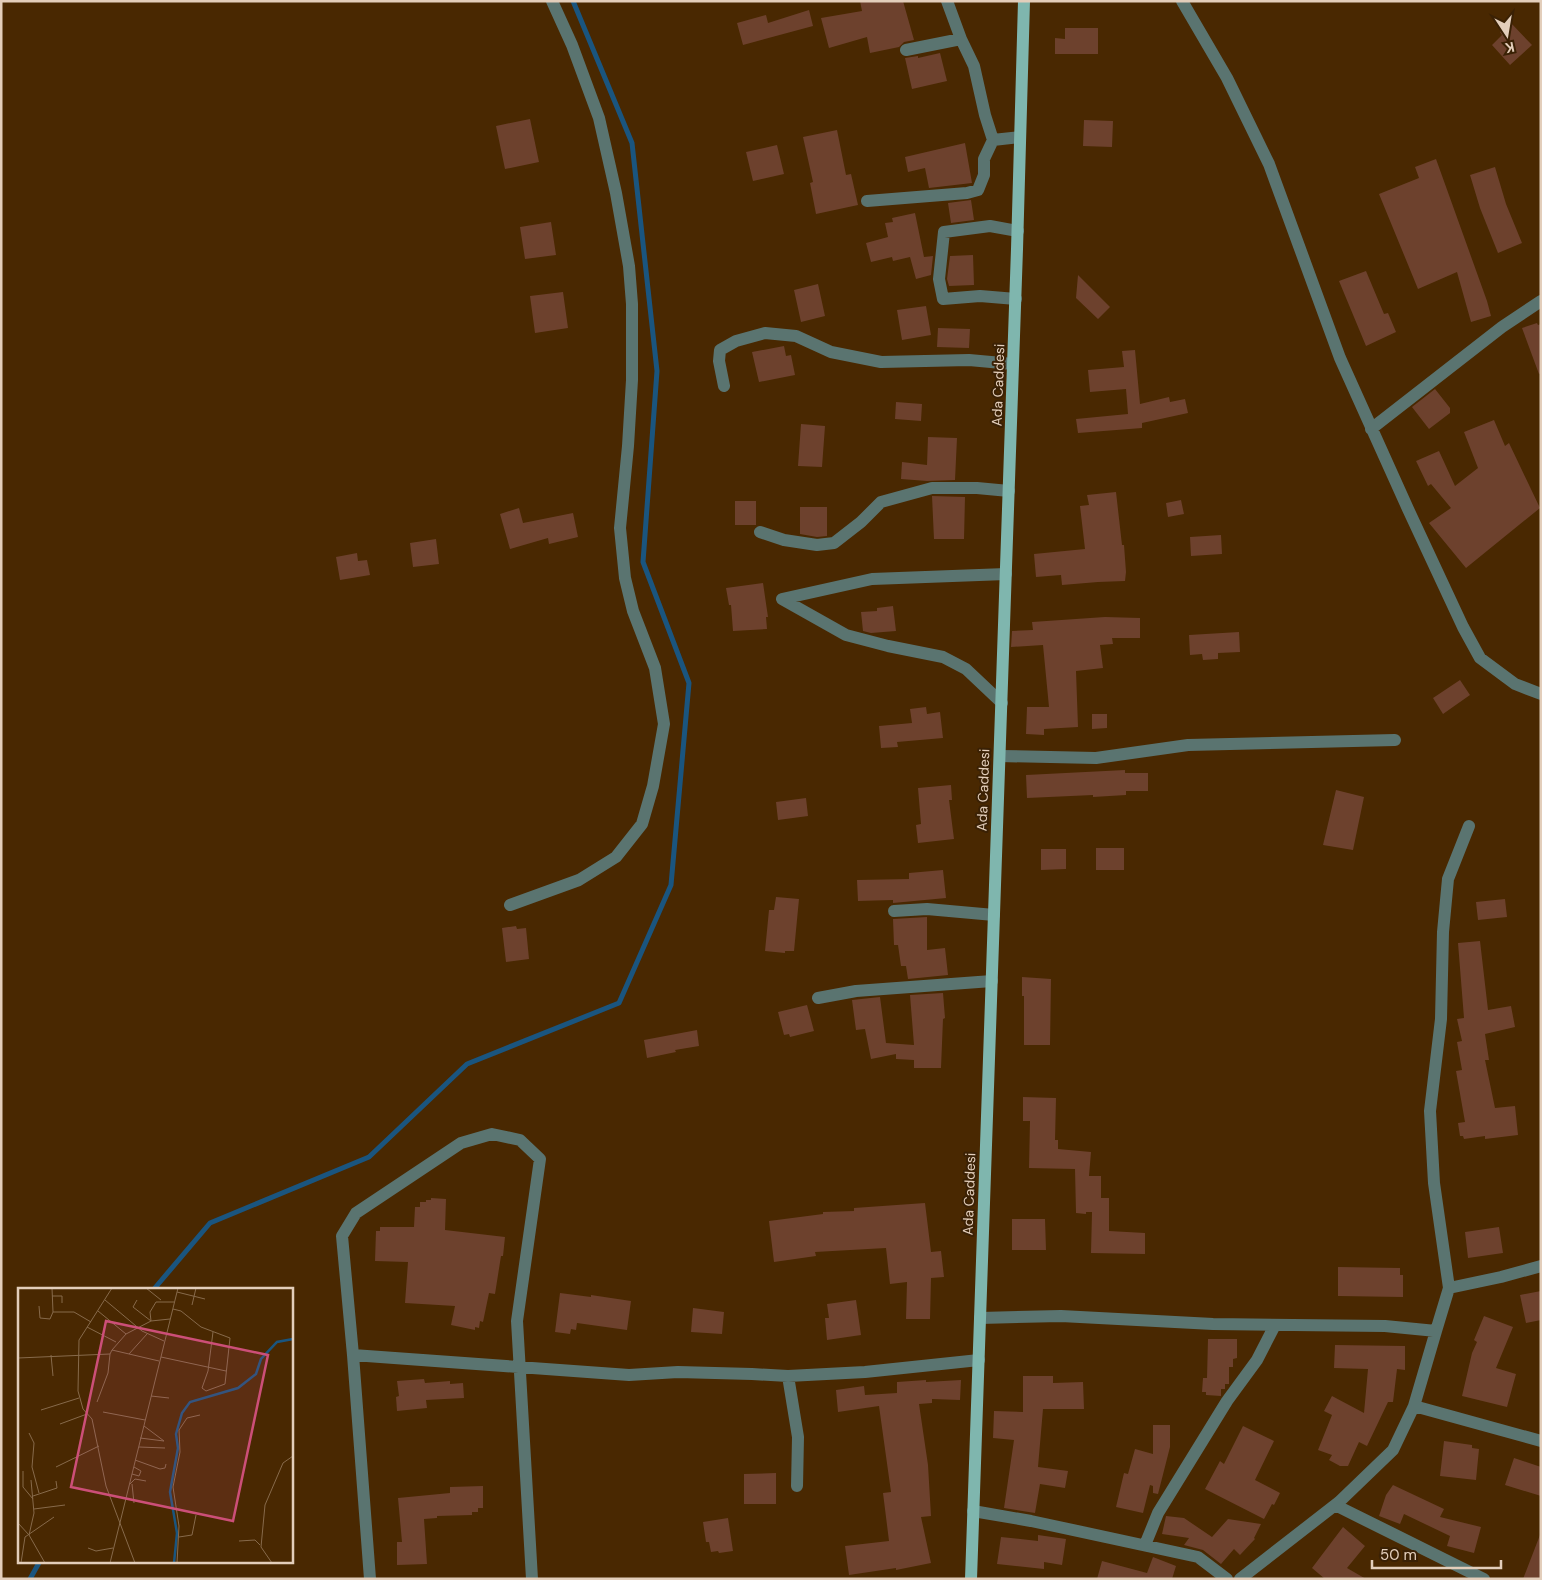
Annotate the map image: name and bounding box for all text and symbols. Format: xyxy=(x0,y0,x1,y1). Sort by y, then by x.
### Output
north arrow xyxy=(1482,10,1532,60)
text: K xyxy=(1503,38,1516,57)
street label: Ada Caddesi xyxy=(988,343,1008,427)
street label: Ada Caddesi xyxy=(973,748,993,832)
street label: Ada Caddesi xyxy=(959,1152,979,1236)
inset map xyxy=(18,1288,292,1562)
scale bar xyxy=(1372,1538,1501,1570)
text: 50 m xyxy=(1380,1545,1417,1565)

